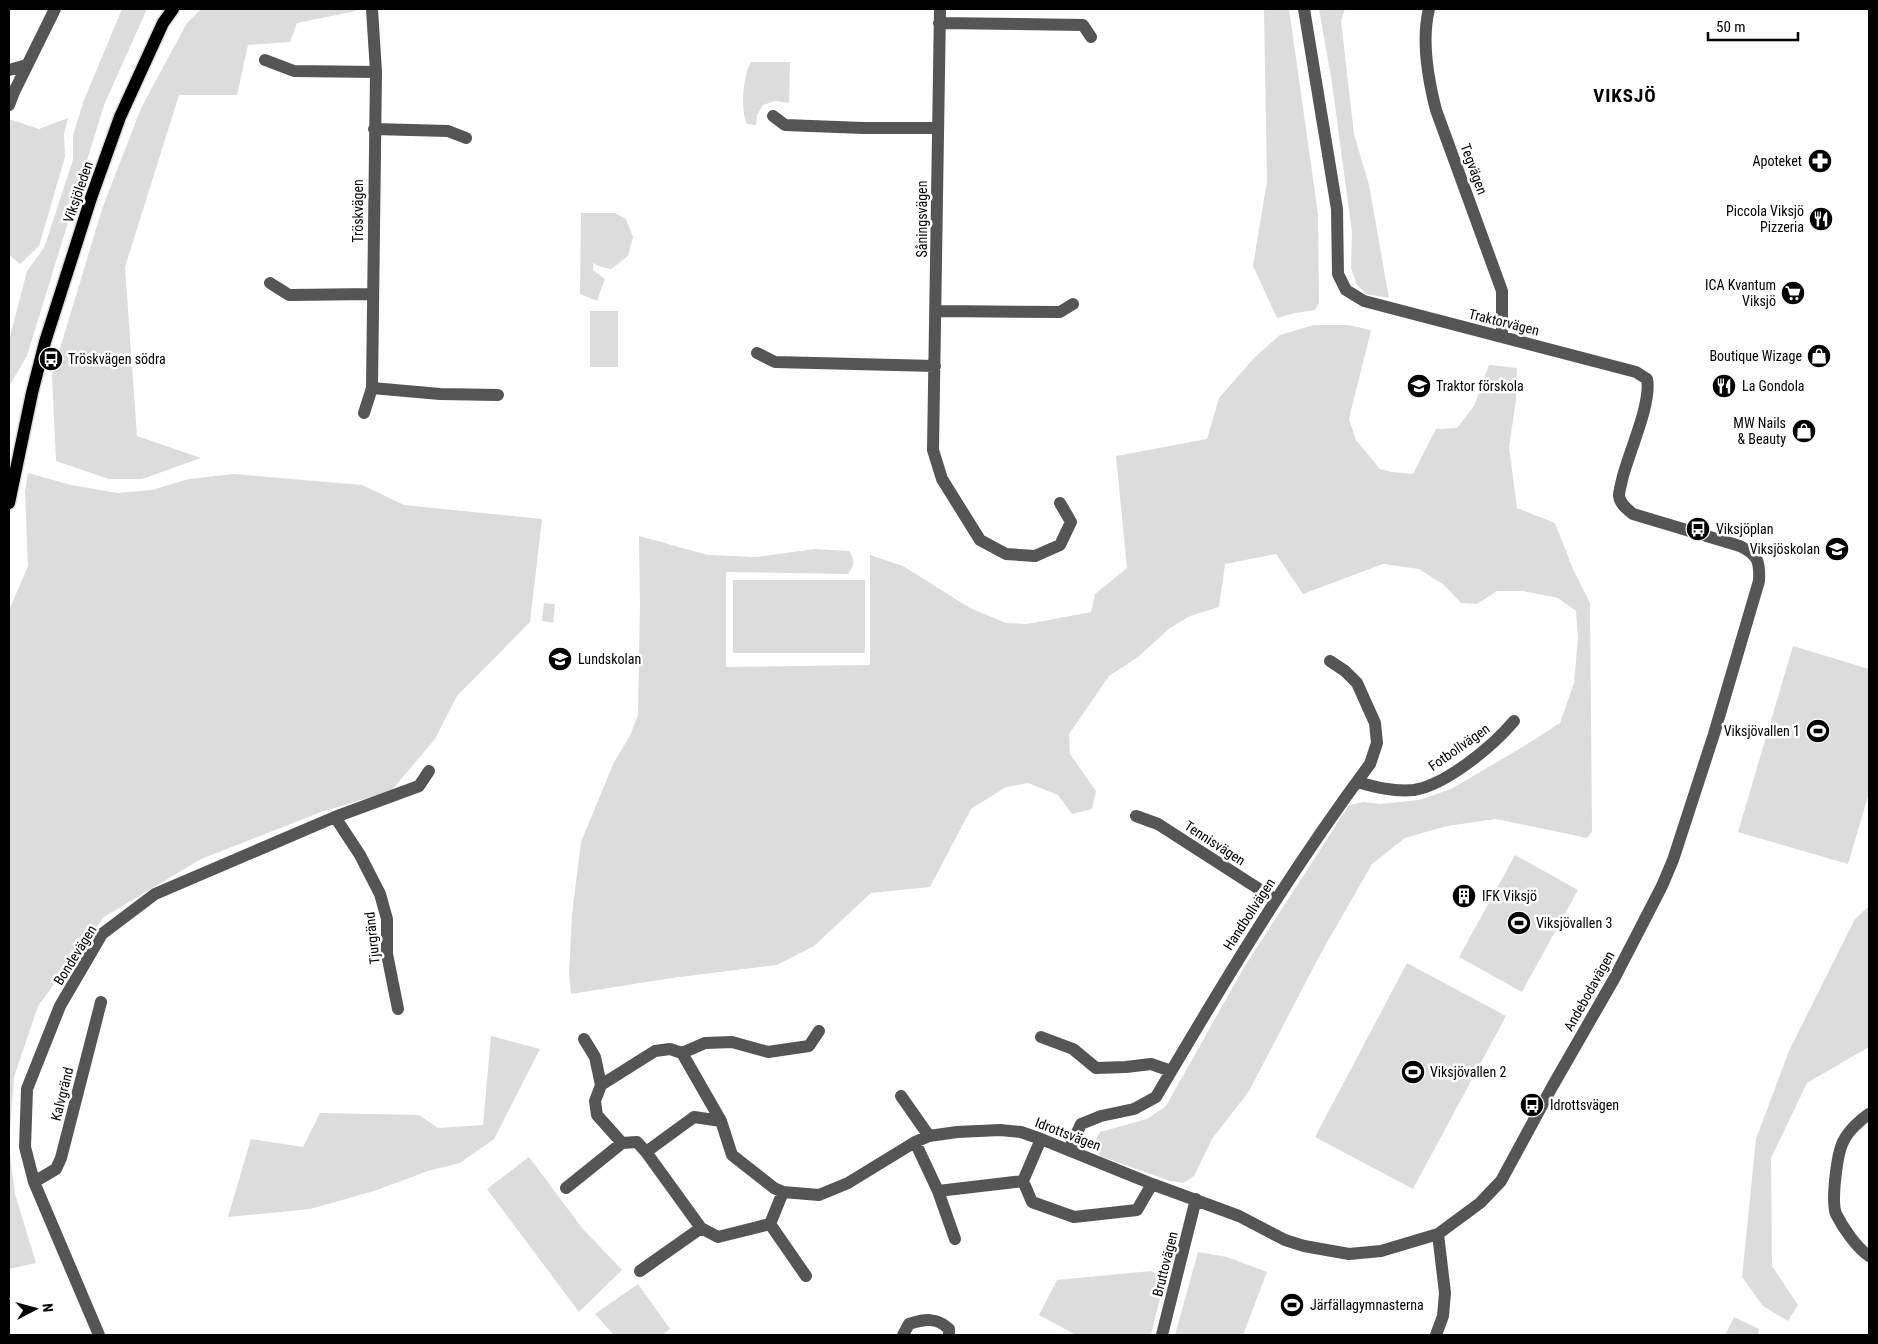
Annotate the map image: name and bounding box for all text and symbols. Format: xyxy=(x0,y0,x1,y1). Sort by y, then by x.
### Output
scale bar xyxy=(1708,10,1798,42)
text: 50 m xyxy=(1716,18,1746,36)
district label: VIKSJÖ xyxy=(1593,84,1657,107)
street label: Tegvägen xyxy=(1457,141,1491,197)
pharmacy icon: Apoteket xyxy=(1807,148,1833,174)
place label: Apoteket xyxy=(1752,153,1802,169)
street label: Viksjöleden xyxy=(60,159,96,225)
street label: Tröskvägen xyxy=(350,179,366,243)
street label: Såningsvägen xyxy=(914,181,930,257)
place label: Piccola Viksjö Pizzeria xyxy=(1726,203,1804,235)
restaurant icon: Piccola Viksjö Pizzeria xyxy=(1808,206,1834,232)
place label: ICA Kvantum Viksjö xyxy=(1705,277,1776,309)
supermarket icon: ICA Kvantum Viksjö xyxy=(1780,280,1806,306)
street label: Traktorvägen xyxy=(1467,306,1541,338)
shop icon: Boutique Wizage xyxy=(1806,343,1832,369)
bus stop icon: Tröskvägen södra xyxy=(38,346,64,372)
place label: Boutique Wizage xyxy=(1709,348,1802,364)
place label: Tröskvägen södra xyxy=(68,351,166,367)
school or university icon: Traktor förskola xyxy=(1406,373,1432,399)
restaurant icon: La Gondola xyxy=(1711,373,1737,399)
place label: Traktor förskola xyxy=(1436,378,1524,394)
place label: La Gondola xyxy=(1742,378,1805,394)
place label: MW Nails & Beauty xyxy=(1733,415,1786,447)
shop icon: MW Nails & Beauty xyxy=(1791,418,1817,444)
bus stop icon: Viksjöplan xyxy=(1685,516,1711,542)
place label: Viksjöplan xyxy=(1716,521,1774,537)
school or university icon: Viksjöskolan xyxy=(1824,536,1850,562)
place label: Viksjöskolan xyxy=(1750,541,1820,557)
school or university icon: Lundskolan xyxy=(547,646,573,672)
place label: Lundskolan xyxy=(578,651,641,667)
sports icon: Viksjövallen 1 xyxy=(1805,718,1831,744)
street label: Fotbollvägen xyxy=(1425,720,1493,774)
place label: Viksjövallen 1 xyxy=(1724,723,1800,739)
street label: Tennisvägen xyxy=(1182,817,1248,869)
street label: Handbollvägen xyxy=(1220,875,1278,953)
building icon: IFK Viksjö xyxy=(1451,883,1477,909)
place label: IFK Viksjö xyxy=(1482,888,1537,904)
sports icon: Viksjövallen 3 xyxy=(1506,910,1532,936)
street label: Tjurgränd xyxy=(361,911,383,965)
place label: Viksjövallen 3 xyxy=(1536,915,1612,931)
street label: Bondevägen xyxy=(50,922,100,988)
street label: Andebodavägen xyxy=(1561,948,1617,1034)
sports icon: Viksjövallen 2 xyxy=(1400,1059,1426,1085)
place label: Viksjövallen 2 xyxy=(1430,1064,1506,1080)
street label: Kalvgränd xyxy=(48,1065,76,1123)
bus stop icon: Idrottsvägen xyxy=(1519,1092,1545,1118)
place label: Idrottsvägen xyxy=(1550,1097,1619,1113)
street label: Idrottsvägen xyxy=(1033,1114,1103,1154)
street label: Bruttovägen xyxy=(1149,1230,1181,1298)
north arrow xyxy=(10,1284,60,1334)
sports icon: Järfällagymnasterna xyxy=(1279,1292,1305,1318)
place label: Järfällagymnasterna xyxy=(1310,1297,1424,1313)
text: N xyxy=(40,1303,56,1313)

